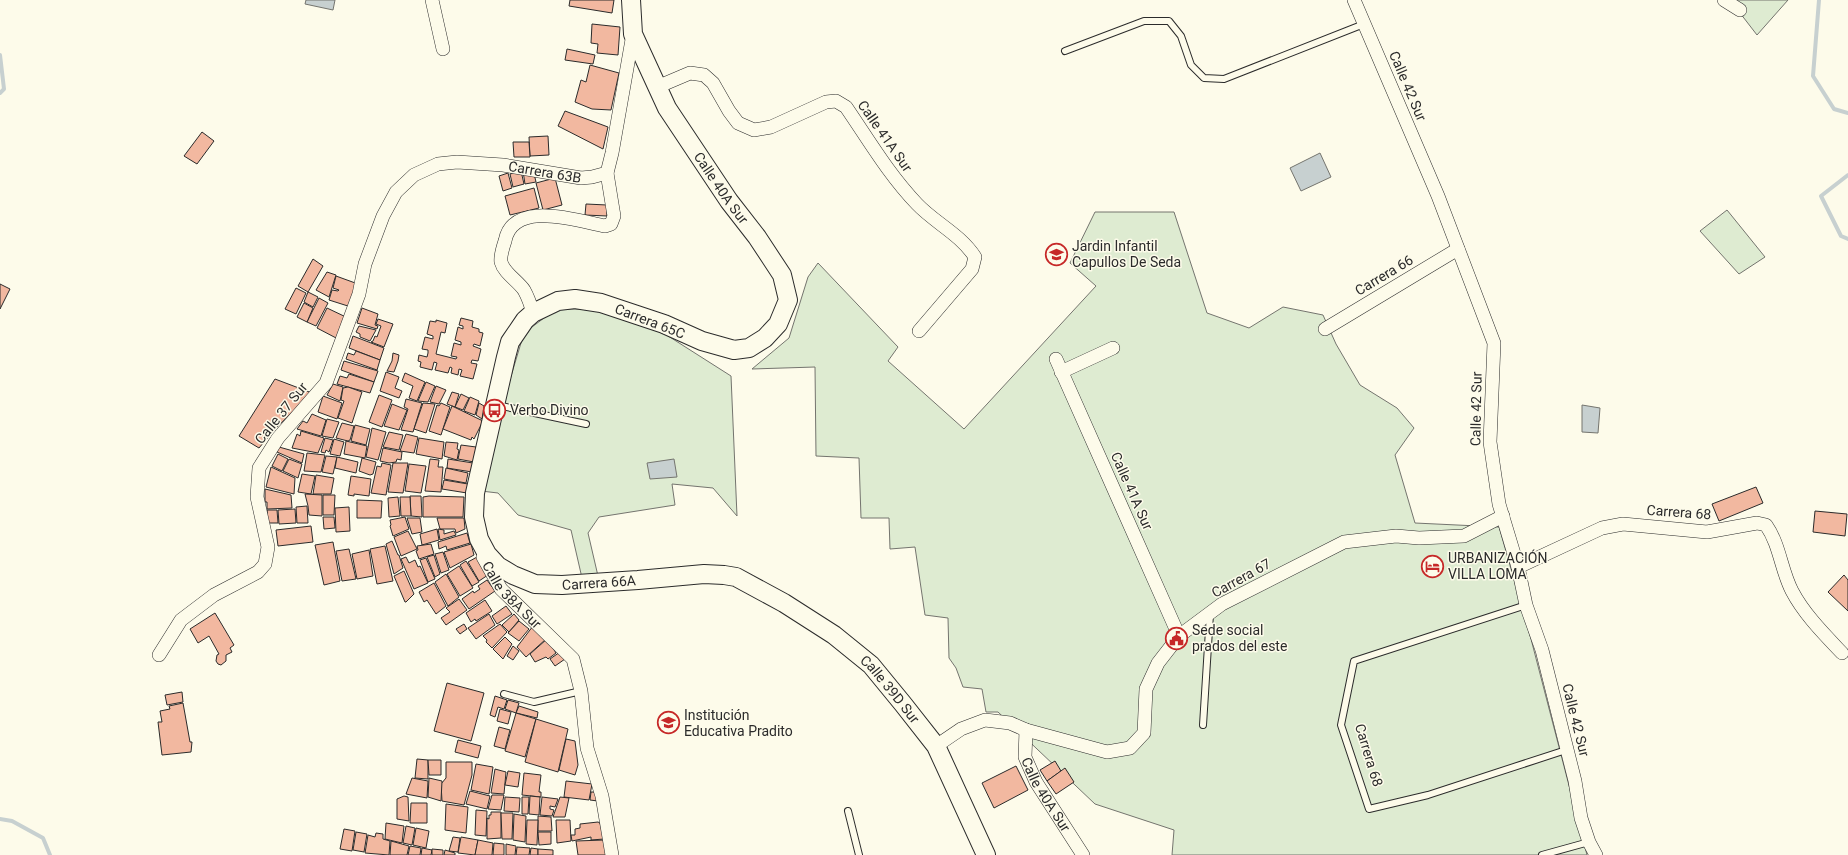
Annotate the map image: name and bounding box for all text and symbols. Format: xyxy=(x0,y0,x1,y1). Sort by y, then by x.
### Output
street label: Calle 42 Sur xyxy=(1386,49,1430,124)
street label: Calle 41A Sur xyxy=(854,97,916,175)
street label: Calle 40A Sur xyxy=(691,149,752,227)
street label: Carrera 63B xyxy=(507,158,583,186)
place label: Jardin Infantil Capullos De Seda xyxy=(1072,238,1181,270)
school or university icon: Jardin Infantil Capullos De Seda xyxy=(1043,241,1069,267)
street label: Carrera 66 xyxy=(1352,251,1416,299)
street label: Carrera 65C xyxy=(613,300,687,342)
street label: Calle 42 Sur xyxy=(1467,371,1485,446)
street label: Calle 37 Sur xyxy=(251,379,311,447)
bus stop icon: Verbo Divino xyxy=(481,397,507,423)
place label: Verbo Divino xyxy=(510,402,589,418)
street label: Calle 41A Sur xyxy=(1108,450,1156,533)
street label: Carrera 68 xyxy=(1646,502,1712,522)
place label: URBANIZACIÓN VILLA LOMA xyxy=(1448,549,1547,582)
hotel icon: URBANIZACIÓN VILLA LOMA xyxy=(1420,553,1446,579)
street label: Carrera 67 xyxy=(1209,555,1273,601)
street label: Calle 38A Sur xyxy=(479,558,545,632)
street label: Carrera 66A xyxy=(561,572,636,593)
place label: Sede social prados del este xyxy=(1192,622,1287,654)
public building icon: Sede social prados del este xyxy=(1164,625,1190,651)
street label: Calle 39D Sur xyxy=(857,652,923,727)
street label: Calle 42 Sur xyxy=(1559,682,1593,758)
place label: Institución Educativa Pradito xyxy=(684,707,793,739)
school or university icon: Institución Educativa Pradito xyxy=(656,710,682,736)
street label: Carrera 68 xyxy=(1352,722,1386,788)
street label: Calle 40A Sur xyxy=(1018,755,1074,835)

